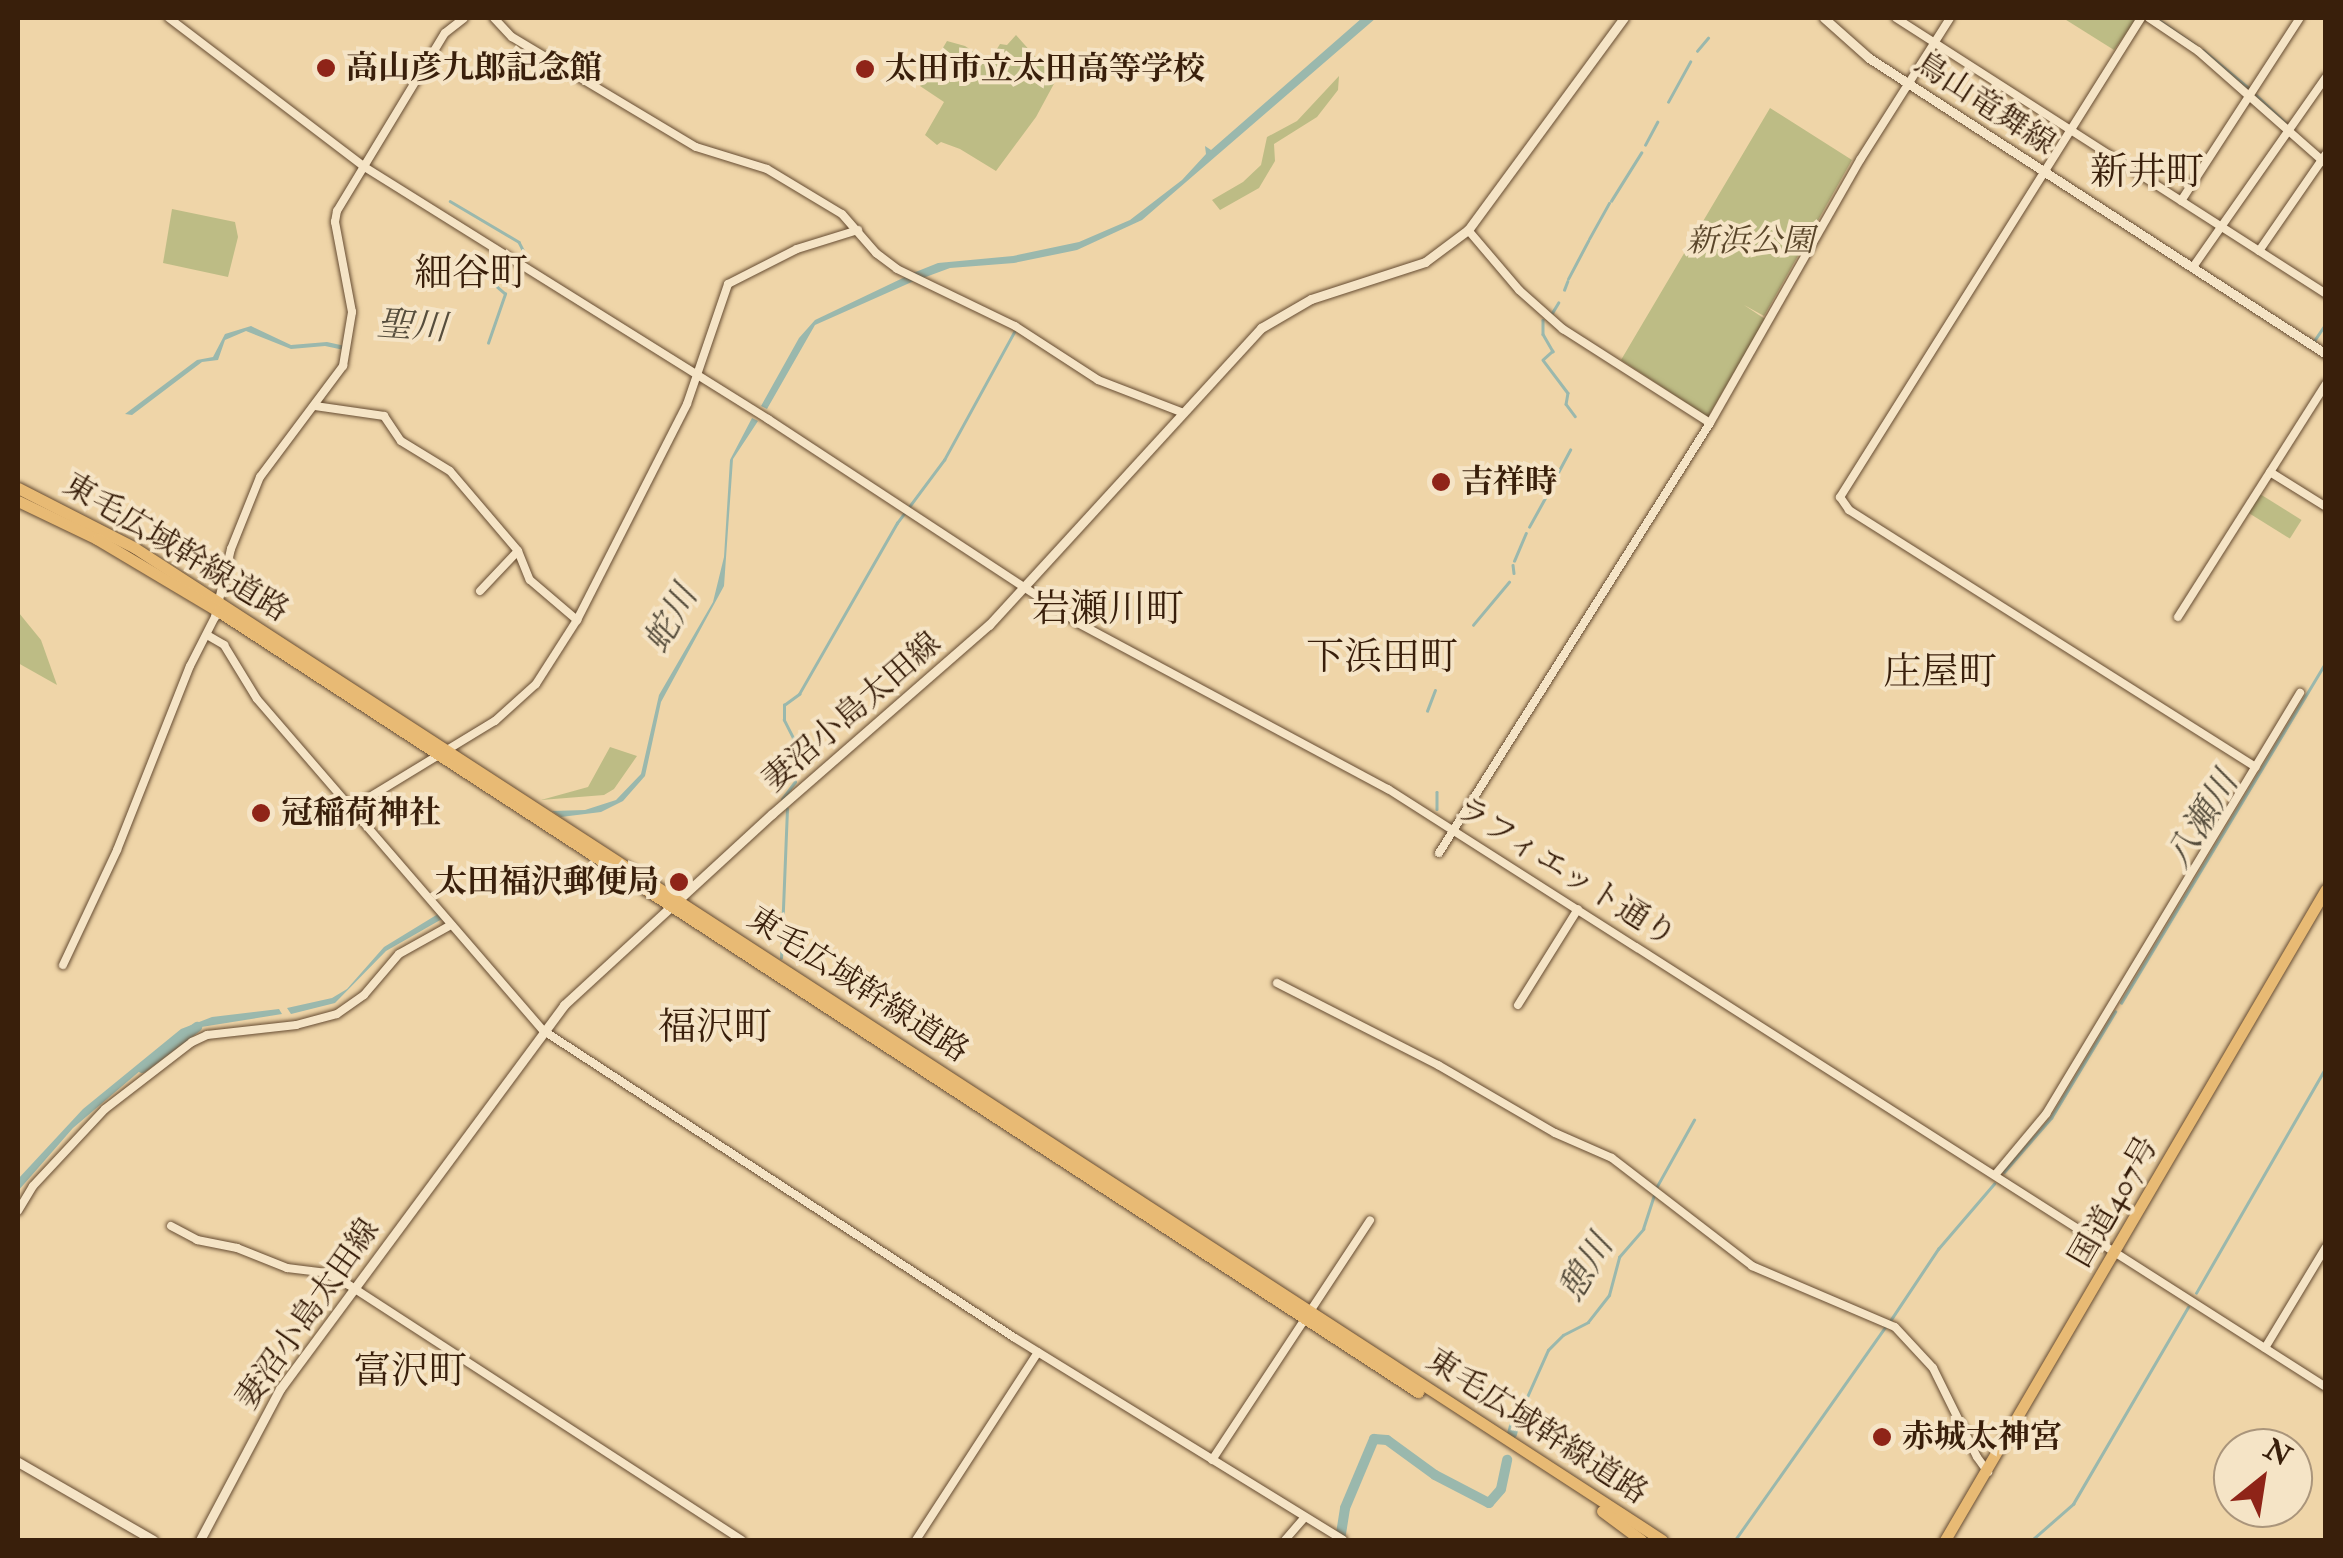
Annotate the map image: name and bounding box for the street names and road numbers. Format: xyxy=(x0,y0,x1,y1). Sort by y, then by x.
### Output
street label: 鳥山竜舞線 xyxy=(1907,44,2063,164)
street label: 東毛広域幹線道路 xyxy=(56,466,296,630)
street label: 妻沼小島太田線 xyxy=(755,624,949,800)
street label: ラフィエット通り xyxy=(1447,788,1685,956)
street label: 東毛広域幹線道路 xyxy=(740,899,976,1071)
street label: 国道407号 xyxy=(2061,1130,2167,1274)
street label: 妻沼小島太田線 xyxy=(228,1211,388,1417)
street label: 東毛広域幹線道路 xyxy=(1419,1341,1655,1513)

